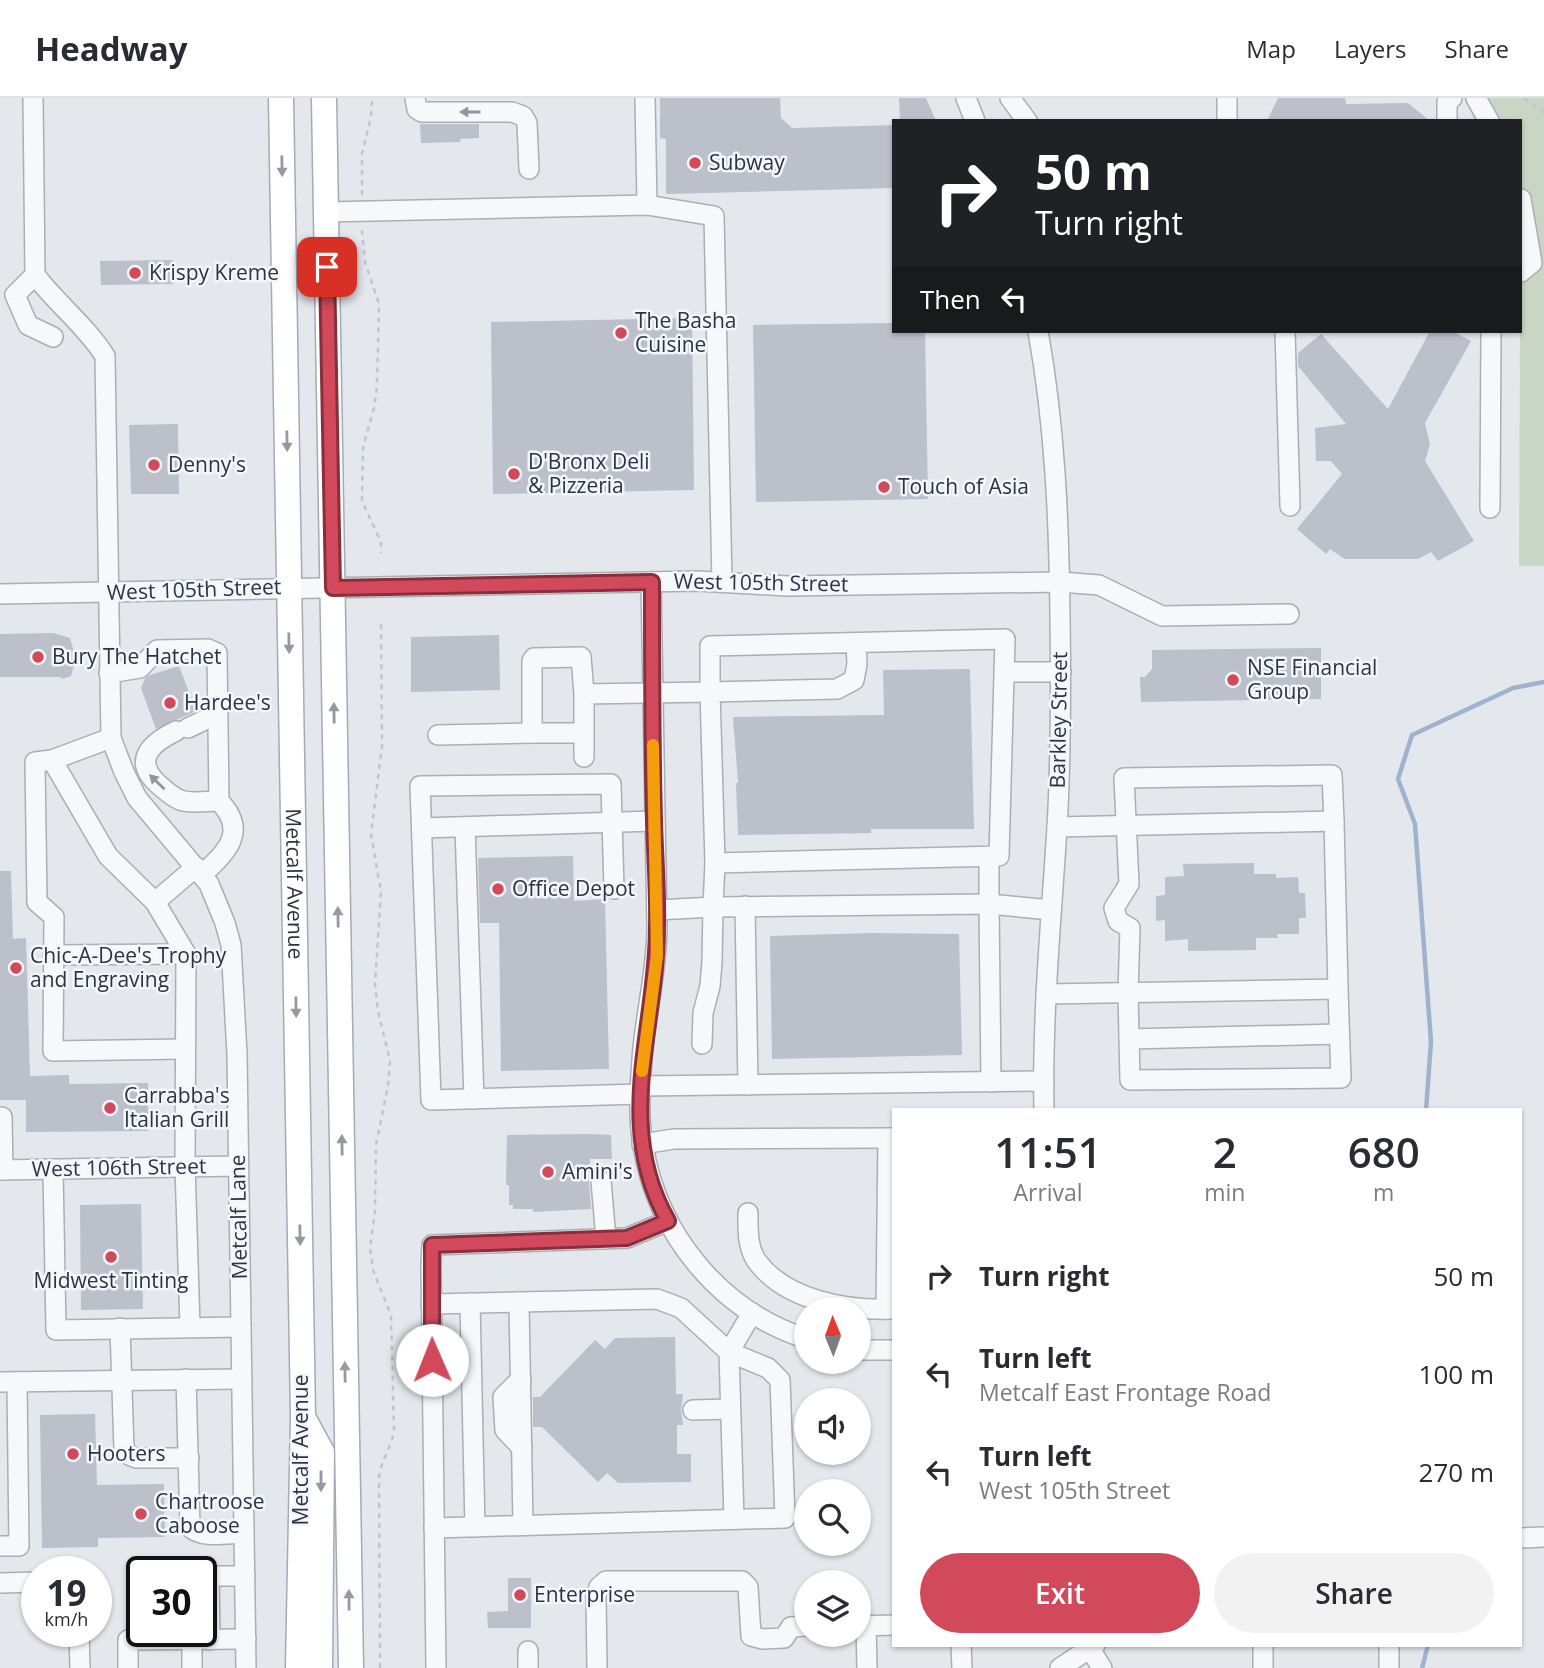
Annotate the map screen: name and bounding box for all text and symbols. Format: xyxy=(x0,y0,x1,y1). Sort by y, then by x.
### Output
text: Headway xyxy=(35,26,188,71)
text: Map xyxy=(1246,32,1296,65)
text: Layers xyxy=(1334,32,1407,65)
text: Share xyxy=(1445,32,1509,65)
one-way arrow xyxy=(458,106,480,118)
text: 50 m xyxy=(1035,138,1152,204)
icon: right xyxy=(920,147,1011,238)
place label: Subway xyxy=(709,148,785,176)
one-way arrow xyxy=(276,155,288,177)
marker: Subway xyxy=(687,155,703,171)
text: Turn right xyxy=(1035,201,1183,244)
pin xyxy=(297,237,357,297)
icon: arrive xyxy=(308,248,346,286)
place label: Krispy Kreme xyxy=(149,258,279,286)
marker: Krispy Kreme xyxy=(127,265,143,281)
icon: left xyxy=(995,280,1033,318)
text: Then xyxy=(920,281,981,317)
place label: The Basha Cuisine xyxy=(635,306,736,358)
marker: The Basha Cuisine xyxy=(613,325,629,341)
one-way arrow xyxy=(281,430,292,452)
place label: D'Bronx Deli & Pizzeria xyxy=(528,447,650,499)
place label: Denny's xyxy=(168,450,246,478)
marker: Denny's xyxy=(146,457,162,473)
marker: D'Bronx Deli & Pizzeria xyxy=(506,466,522,482)
place label: Touch of Asia xyxy=(898,472,1029,500)
marker: Touch of Asia xyxy=(876,479,892,495)
street label: West 105th Street xyxy=(673,566,849,598)
street label: West 105th Street xyxy=(106,572,282,606)
one-way arrow xyxy=(284,633,295,655)
place label: Bury The Hatchet xyxy=(52,642,222,670)
marker: Bury The Hatchet xyxy=(30,649,46,665)
street label: Barkley Street xyxy=(1043,651,1073,789)
place label: NSE Financial Group xyxy=(1247,653,1377,705)
marker: NSE Financial Group xyxy=(1225,672,1241,688)
place label: Hardee's xyxy=(184,688,271,716)
marker: Hardee's xyxy=(162,695,178,711)
one-way arrow xyxy=(329,702,340,724)
one-way arrow xyxy=(149,774,166,791)
street label: Metcalf Avenue xyxy=(280,808,310,960)
place label: Office Depot xyxy=(512,874,635,902)
marker: Office Depot xyxy=(490,881,506,897)
one-way arrow xyxy=(332,906,344,928)
place label: Chic-A-Dee's Trophy and Engraving xyxy=(30,941,227,993)
marker: Chic-A-Dee's Trophy and Engraving xyxy=(8,960,24,976)
one-way arrow xyxy=(290,997,302,1019)
place label: Carrabba's Italian Grill xyxy=(124,1081,230,1133)
marker: Carrabba's Italian Grill xyxy=(102,1100,118,1116)
text: 11:51 xyxy=(994,1123,1102,1180)
text: 2 xyxy=(1213,1123,1237,1180)
text: 680 xyxy=(1348,1123,1420,1180)
one-way arrow xyxy=(336,1134,348,1156)
street label: West 106th Street xyxy=(31,1151,207,1183)
street label: Metcalf Lane xyxy=(223,1154,253,1280)
place label: Amini's xyxy=(562,1157,633,1185)
marker: Amini's xyxy=(540,1164,556,1180)
text: Arrival xyxy=(1013,1176,1083,1208)
text: min xyxy=(1204,1176,1245,1208)
text: m xyxy=(1373,1176,1394,1208)
one-way arrow xyxy=(294,1224,306,1246)
marker: Midwest Tinting xyxy=(103,1249,119,1265)
icon: right xyxy=(920,1257,958,1295)
text: Turn right xyxy=(979,1258,1110,1294)
text: 50 m xyxy=(1433,1258,1494,1294)
place label: Midwest Tinting xyxy=(34,1266,188,1294)
north arrow xyxy=(794,1297,872,1374)
map controls xyxy=(794,1297,871,1647)
position arrow xyxy=(395,1323,469,1397)
text: Turn left xyxy=(979,1340,1091,1376)
icon: left xyxy=(920,1355,958,1393)
text: 100 m xyxy=(1419,1356,1494,1392)
one-way arrow xyxy=(340,1361,351,1383)
street label: Metcalf Avenue xyxy=(286,1375,314,1525)
text: Metcalf East Frontage Road xyxy=(979,1376,1271,1408)
button: sound xyxy=(794,1388,871,1465)
text: Turn left xyxy=(979,1438,1091,1474)
place label: Hooters xyxy=(87,1439,166,1467)
marker: Hooters xyxy=(65,1446,81,1462)
icon: left xyxy=(920,1453,958,1491)
text: 270 m xyxy=(1419,1454,1494,1490)
one-way arrow xyxy=(315,1470,327,1492)
text: West 105th Street xyxy=(979,1474,1170,1506)
button: search xyxy=(794,1479,871,1556)
place label: Chartroose Caboose xyxy=(155,1487,265,1539)
marker: Chartroose Caboose xyxy=(133,1506,149,1522)
button: Exit xyxy=(920,1553,1200,1633)
button: Share xyxy=(1214,1553,1494,1633)
speed limit sign: 30 xyxy=(126,1556,217,1647)
text: 19 xyxy=(46,1569,87,1616)
button: layers xyxy=(794,1570,871,1647)
place label: Enterprise xyxy=(534,1580,635,1608)
marker: Enterprise xyxy=(512,1587,528,1603)
one-way arrow xyxy=(343,1589,355,1611)
text: km/h xyxy=(45,1607,88,1631)

